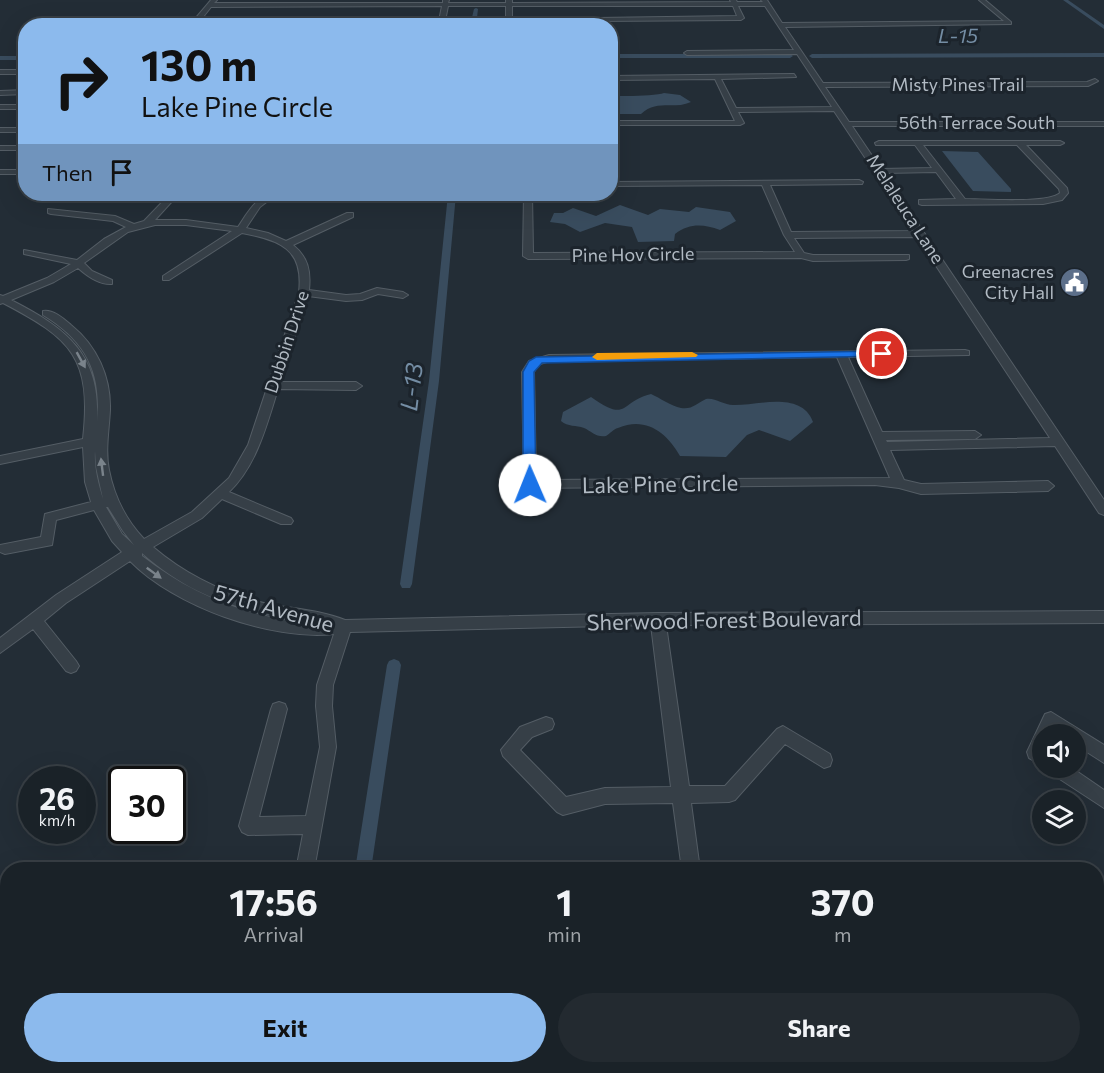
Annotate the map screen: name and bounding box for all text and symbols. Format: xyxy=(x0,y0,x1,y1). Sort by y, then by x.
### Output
water label: L-15 xyxy=(938,23,978,47)
text: 130 m xyxy=(141,38,257,90)
icon: right xyxy=(42,42,120,120)
street label: Misty Pines Trail xyxy=(891,73,1025,95)
text: Lake Pine Circle xyxy=(141,90,333,123)
street label: 56th Terrace South xyxy=(899,111,1055,133)
street label: Melaleuca Lane xyxy=(862,150,949,267)
icon: arrive xyxy=(105,156,138,189)
text: Then xyxy=(42,159,93,186)
street label: Pine Hov Circle xyxy=(572,242,694,266)
place label: Greenacres City Hall xyxy=(962,260,1054,303)
public building icon: Greenacres City Hall xyxy=(1059,266,1091,298)
street label: Dubbin Drive xyxy=(259,288,313,396)
pin xyxy=(856,328,907,379)
icon: arrive xyxy=(865,337,898,370)
one-way arrow xyxy=(76,352,86,369)
water label: L-13 xyxy=(393,361,428,412)
position arrow xyxy=(498,453,562,517)
one-way arrow xyxy=(98,457,107,476)
street label: Lake Pine Circle xyxy=(582,469,738,498)
one-way arrow xyxy=(146,566,161,578)
street label: 57th Avenue xyxy=(211,578,337,638)
street label: Sherwood Forest Boulevard xyxy=(586,604,862,635)
map controls xyxy=(1032,724,1086,844)
button: sound xyxy=(1032,724,1086,778)
speed limit sign: 30 xyxy=(108,766,186,844)
text: 26 xyxy=(39,779,75,816)
button: layers xyxy=(1032,790,1086,844)
text: km/h xyxy=(39,811,75,829)
text: 17:56 xyxy=(229,879,318,923)
text: 1 xyxy=(556,879,572,923)
text: 370 xyxy=(811,879,875,923)
text: Arrival xyxy=(243,922,304,946)
text: min xyxy=(547,922,581,946)
text: m xyxy=(834,922,851,946)
button: Exit xyxy=(24,993,546,1062)
button: Share xyxy=(558,993,1080,1062)

